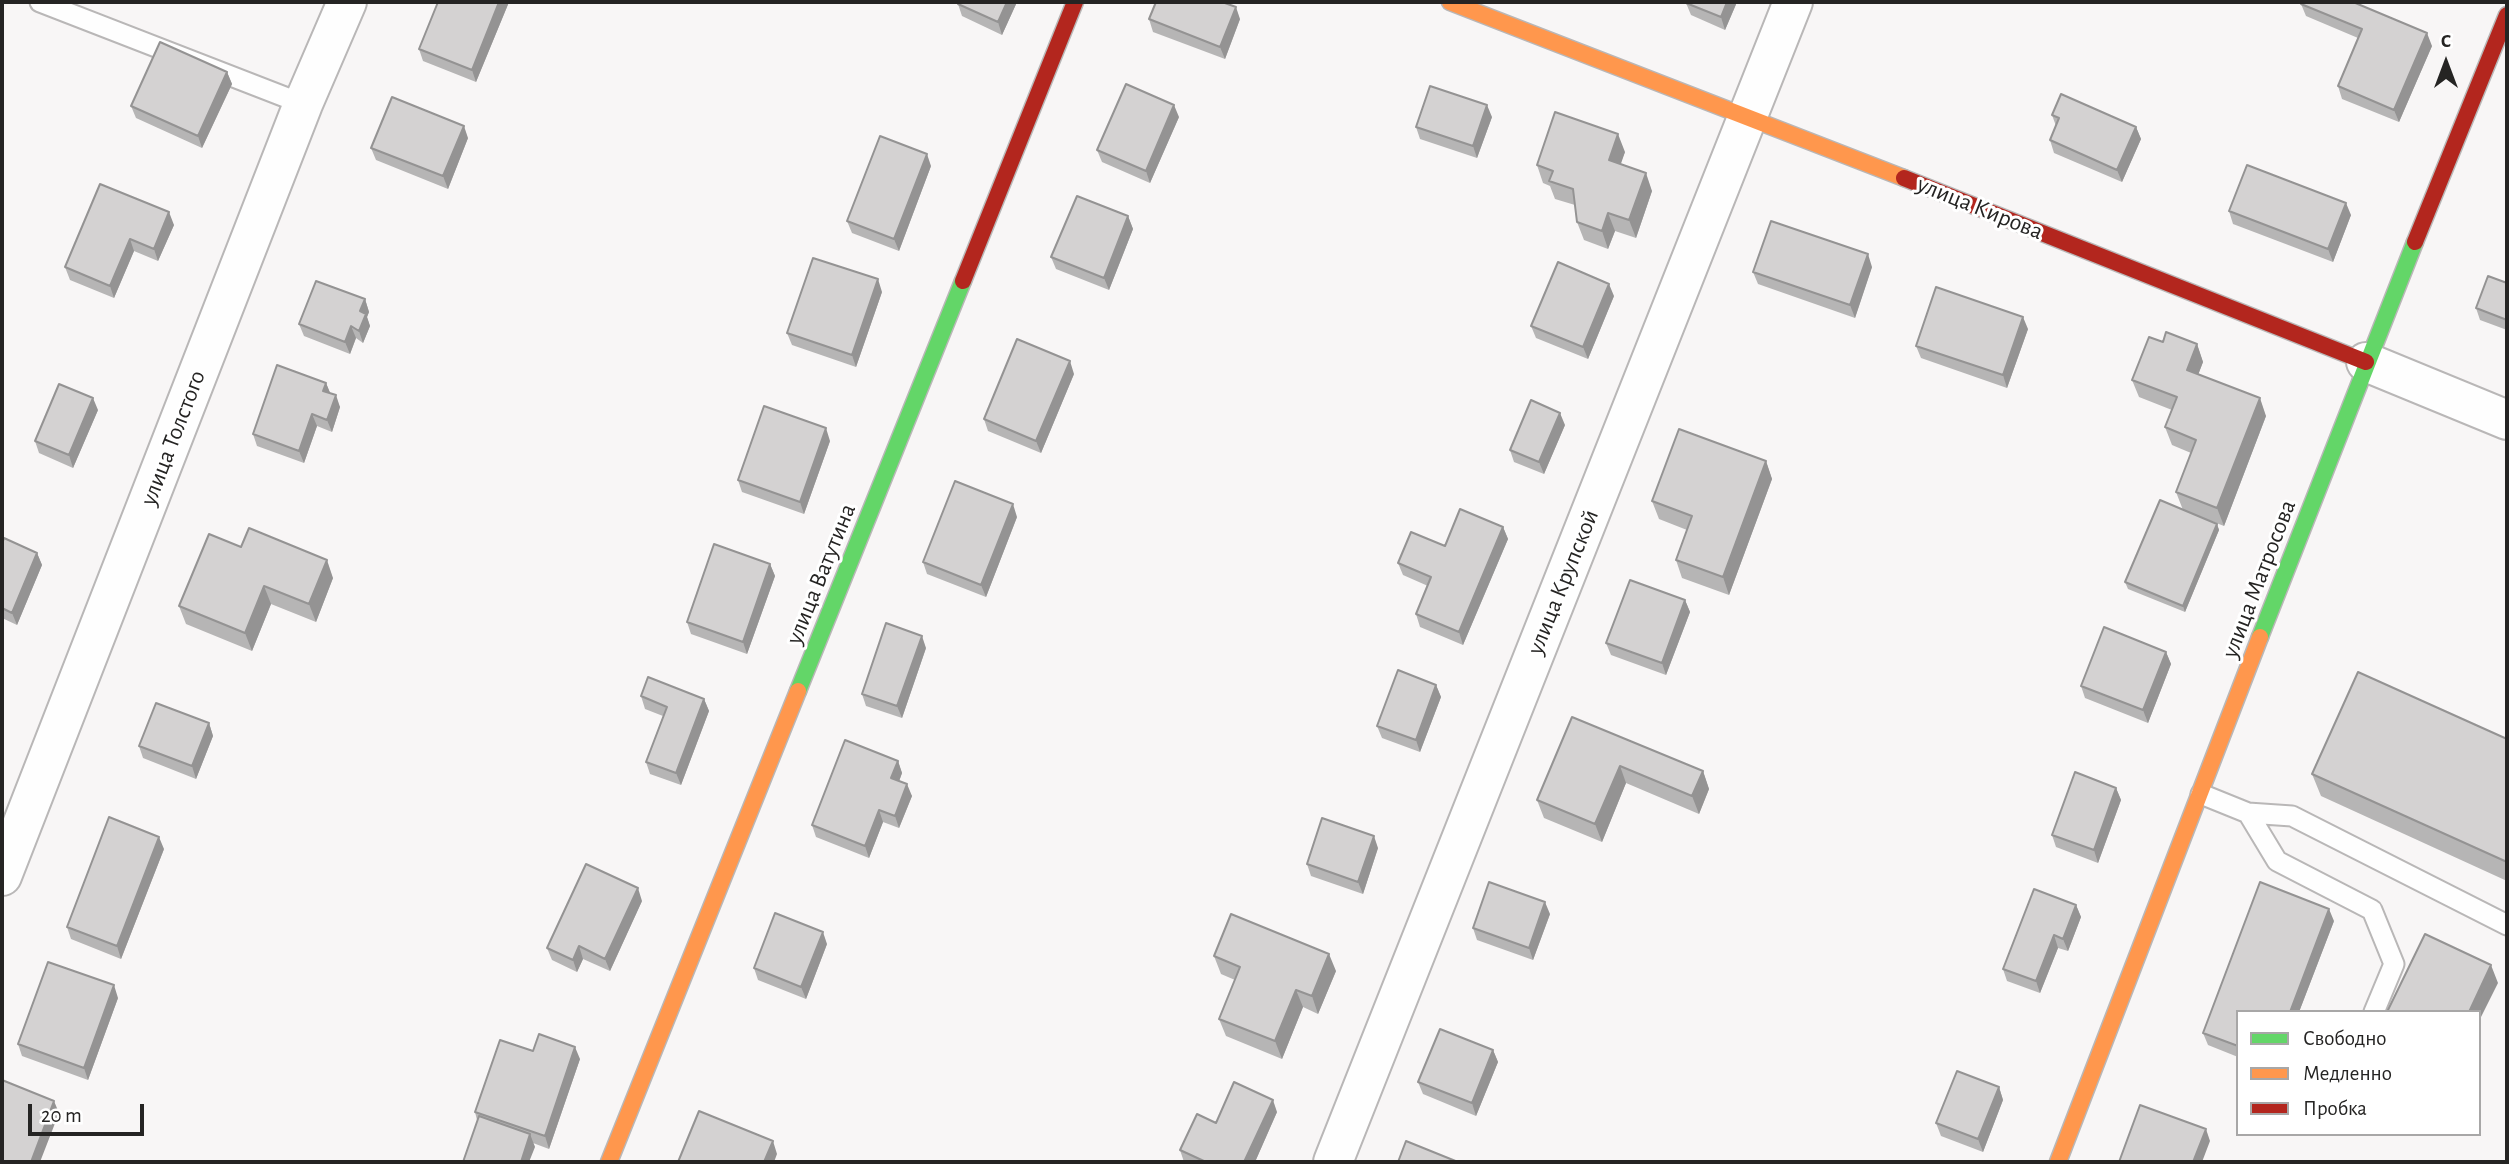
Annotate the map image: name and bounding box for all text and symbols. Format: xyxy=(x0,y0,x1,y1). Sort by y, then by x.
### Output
north arrow xyxy=(2411,28,2481,98)
text: С xyxy=(2441,32,2451,51)
street label: улица Кирова xyxy=(1913,170,2047,246)
street label: улица Толстого xyxy=(134,366,212,510)
street label: улица Матросова xyxy=(2216,496,2302,662)
street label: улица Ватутина xyxy=(780,499,862,649)
street label: улица Крупской xyxy=(1521,505,1605,659)
legend xyxy=(2236,1010,2481,1136)
text: Свободно xyxy=(2303,1028,2387,1049)
text: Медленно xyxy=(2303,1063,2392,1084)
scale bar xyxy=(32,1090,147,1134)
text: Пробка xyxy=(2303,1098,2367,1119)
text: 20 m xyxy=(41,1105,82,1126)

